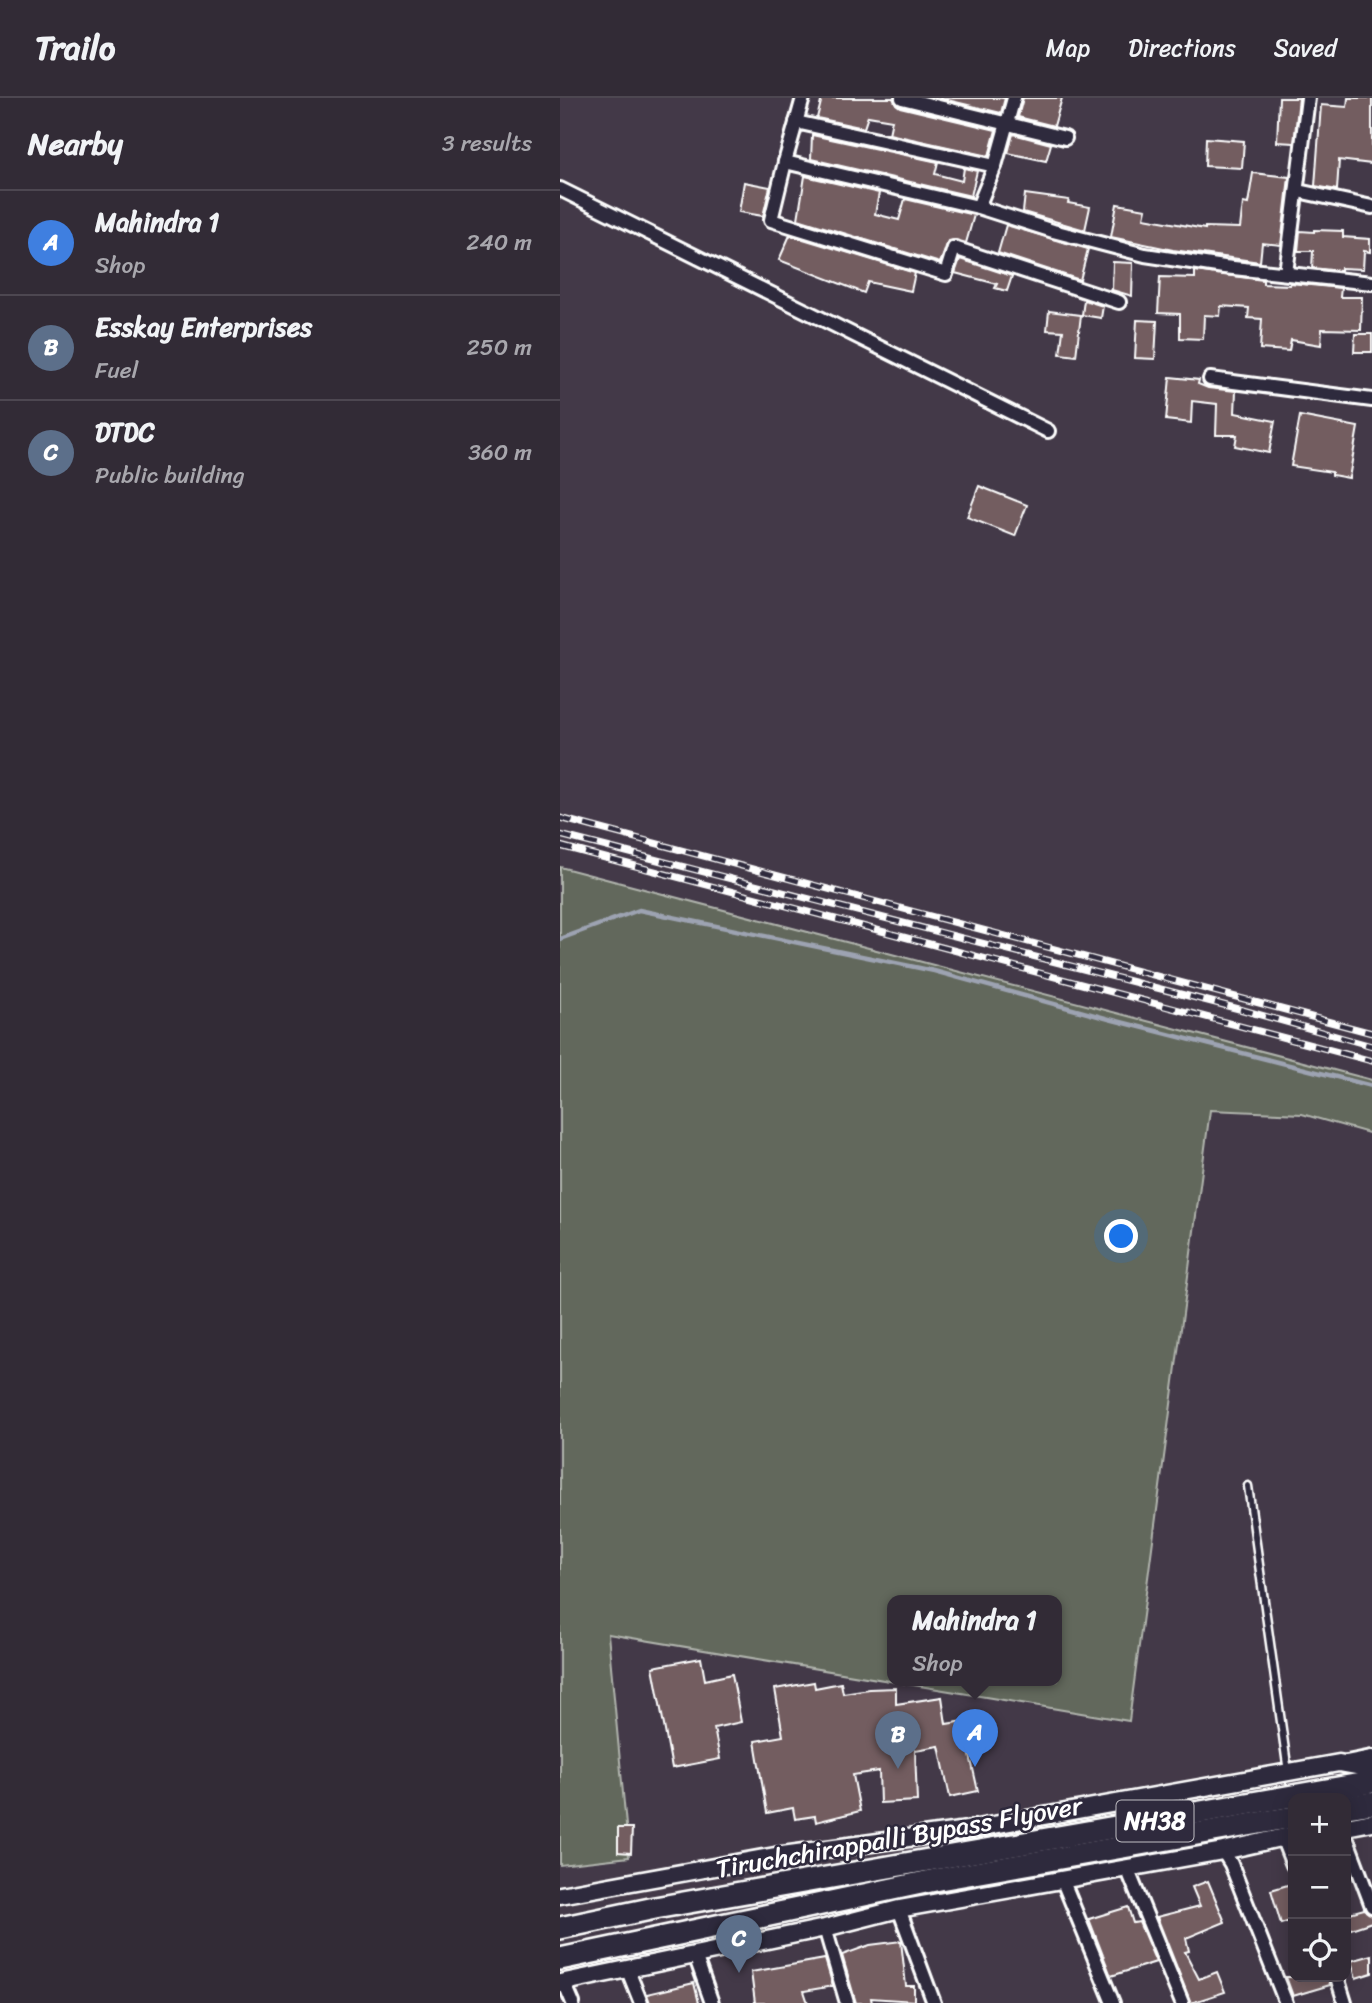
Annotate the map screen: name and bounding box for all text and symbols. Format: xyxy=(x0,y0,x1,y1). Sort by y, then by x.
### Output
text: Trailo xyxy=(35,19,115,77)
text: Map xyxy=(1046,27,1090,69)
text: Directions xyxy=(1128,27,1236,69)
text: Saved xyxy=(1274,27,1337,69)
text: Nearby xyxy=(28,117,123,171)
text: 3 results xyxy=(442,123,532,164)
text: Mahindra 1 xyxy=(95,199,219,245)
text: A xyxy=(43,222,59,263)
text: 240 m xyxy=(466,222,532,263)
text: Shop xyxy=(95,245,145,286)
text: Esskay Enterprises xyxy=(95,304,312,350)
text: B xyxy=(44,327,58,368)
text: 250 m xyxy=(466,327,532,368)
text: Fuel xyxy=(95,350,138,391)
text: DTDC xyxy=(95,409,155,455)
text: C xyxy=(44,432,58,473)
text: 360 m xyxy=(468,432,532,473)
text: Public building xyxy=(95,455,245,496)
your location xyxy=(1104,1219,1138,1253)
popup xyxy=(887,1595,1062,1686)
text: Mahindra 1 xyxy=(912,1597,1037,1643)
text: Shop xyxy=(912,1643,963,1684)
pin: A xyxy=(952,1709,998,1767)
pin: B xyxy=(875,1711,921,1769)
street label: Tiruchchirappalli Bypass Flyover xyxy=(712,1782,1087,1892)
map controls xyxy=(1288,1793,1351,1982)
button: + xyxy=(1288,1793,1351,1856)
road number: NH38 xyxy=(1116,1800,1194,1842)
button: − xyxy=(1288,1856,1351,1919)
pin: C xyxy=(716,1915,762,1973)
button: locate xyxy=(1288,1919,1351,1982)

